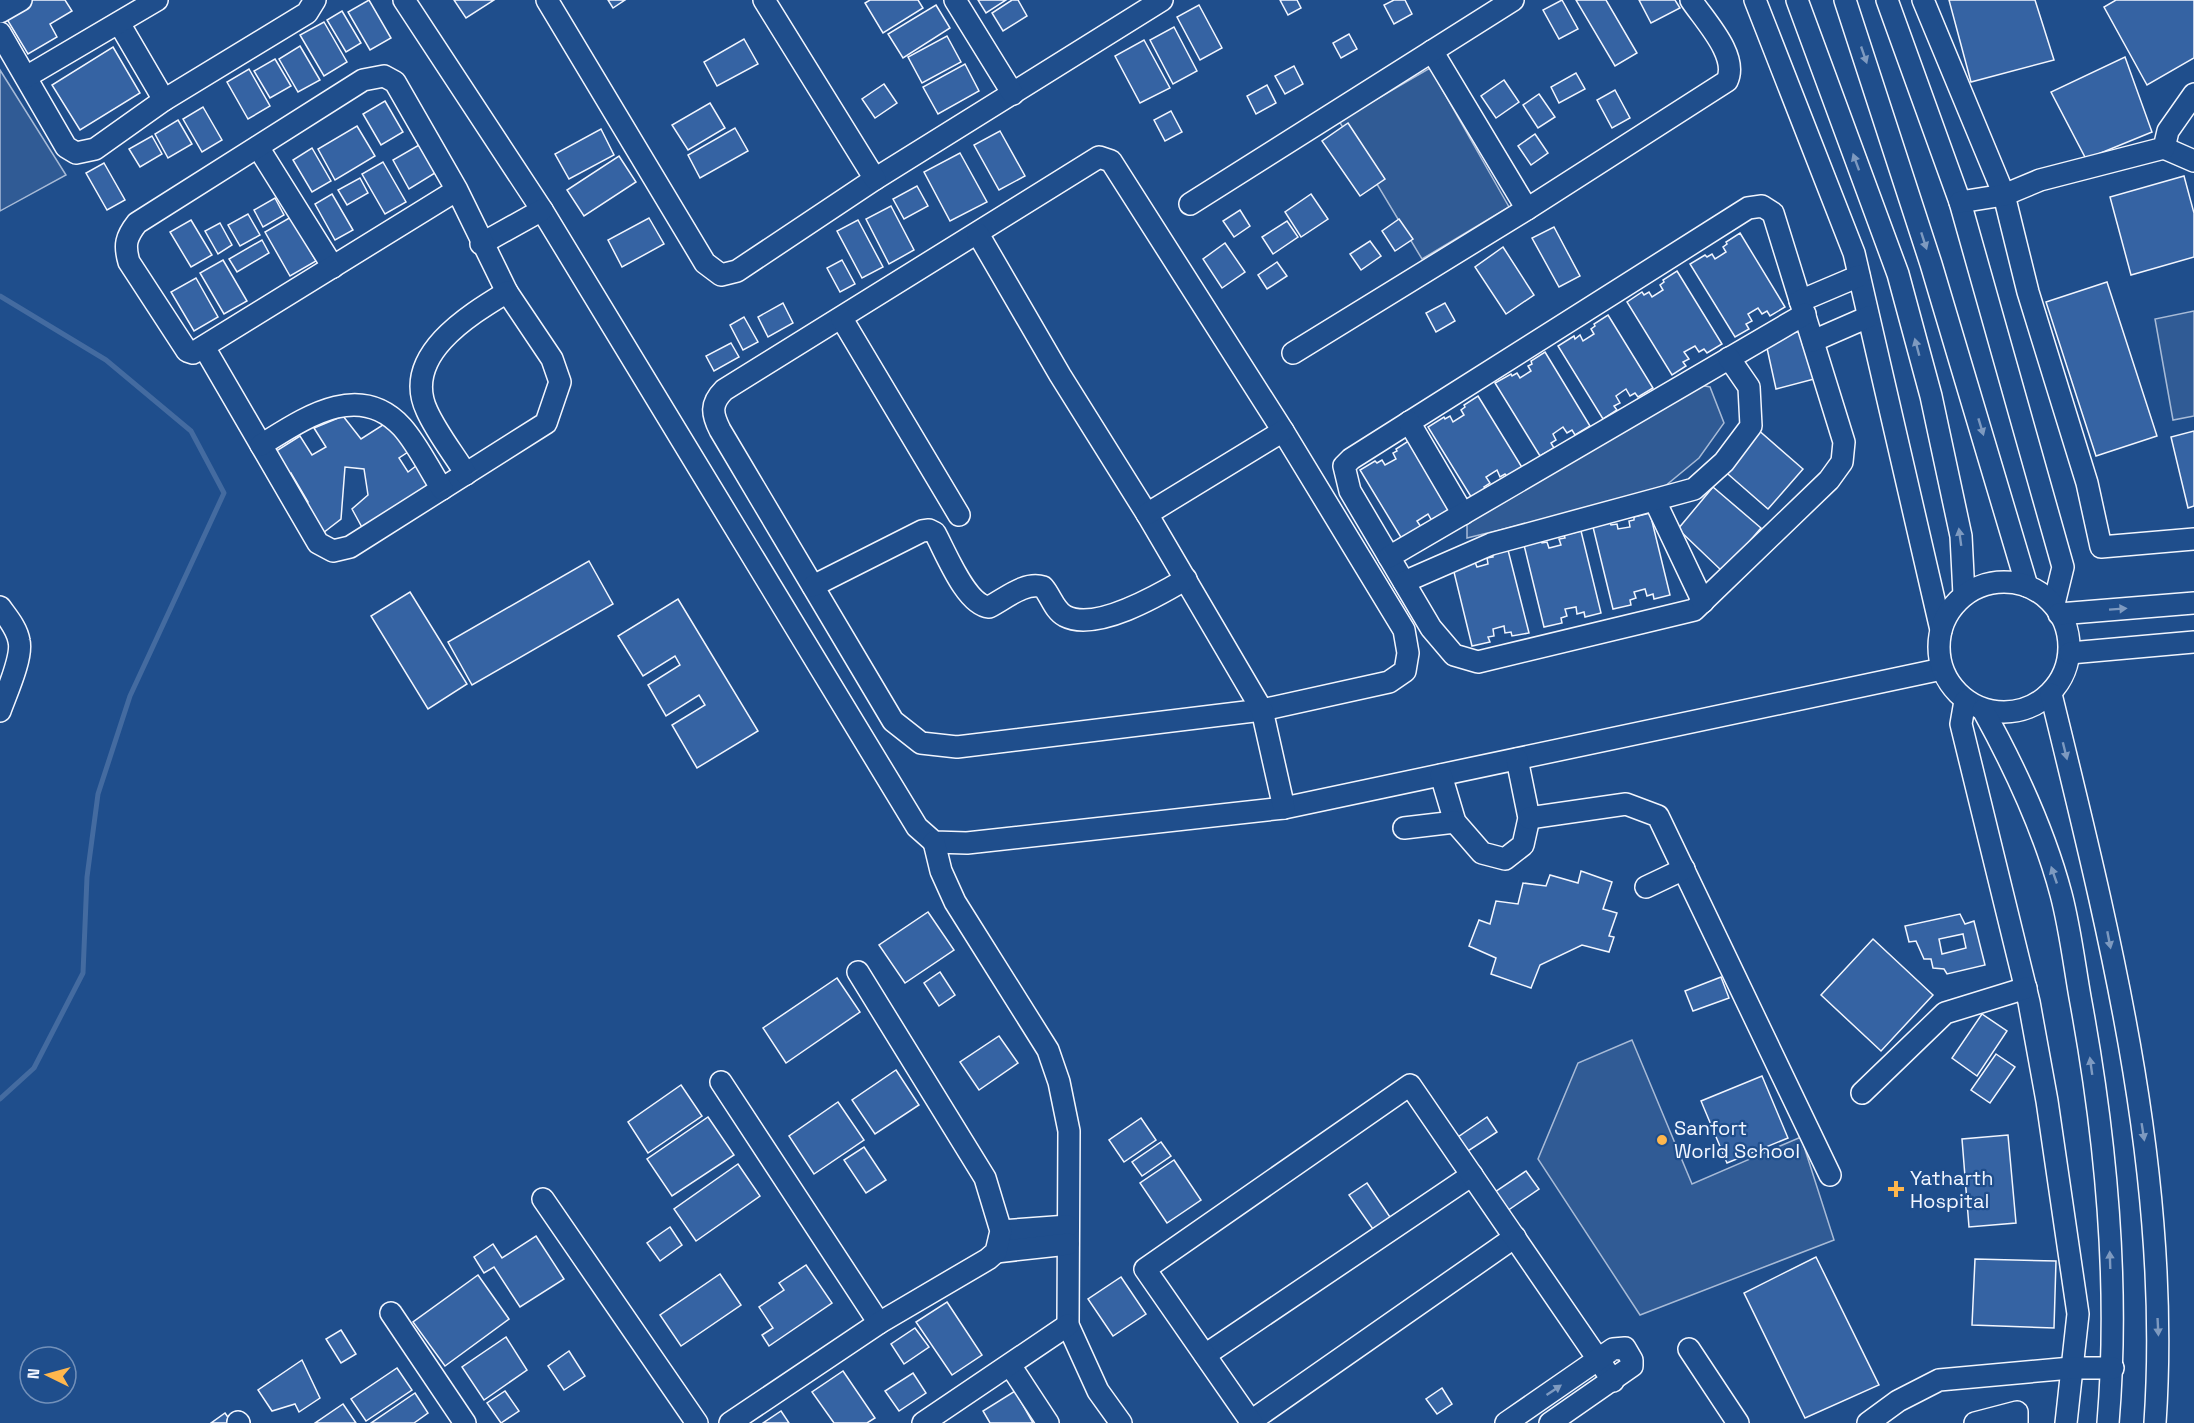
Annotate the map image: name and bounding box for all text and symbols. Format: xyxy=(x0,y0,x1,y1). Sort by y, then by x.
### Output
one-way arrow xyxy=(1859,46,1869,64)
one-way arrow xyxy=(1851,153,1860,171)
one-way arrow xyxy=(1919,232,1929,250)
one-way arrow xyxy=(1912,338,1921,356)
one-way arrow xyxy=(1977,418,1986,436)
one-way arrow xyxy=(1955,527,1964,546)
one-way arrow xyxy=(2108,604,2127,614)
one-way arrow xyxy=(2060,741,2070,760)
one-way arrow xyxy=(2049,866,2059,884)
one-way arrow xyxy=(2105,931,2114,950)
one-way arrow xyxy=(2087,1056,2096,1075)
place label: Sanfort World School xyxy=(1674,1115,1800,1164)
one-way arrow xyxy=(2139,1123,2148,1142)
marker: Sanfort World School xyxy=(1655,1133,1669,1147)
place label: Yatharth Hospital xyxy=(1910,1165,1993,1214)
marker: Yatharth Hospital xyxy=(1887,1180,1905,1198)
one-way arrow xyxy=(2105,1250,2115,1269)
one-way arrow xyxy=(2154,1317,2163,1336)
north arrow xyxy=(18,1345,78,1405)
text: N xyxy=(23,1367,44,1380)
one-way arrow xyxy=(1545,1384,1561,1396)

